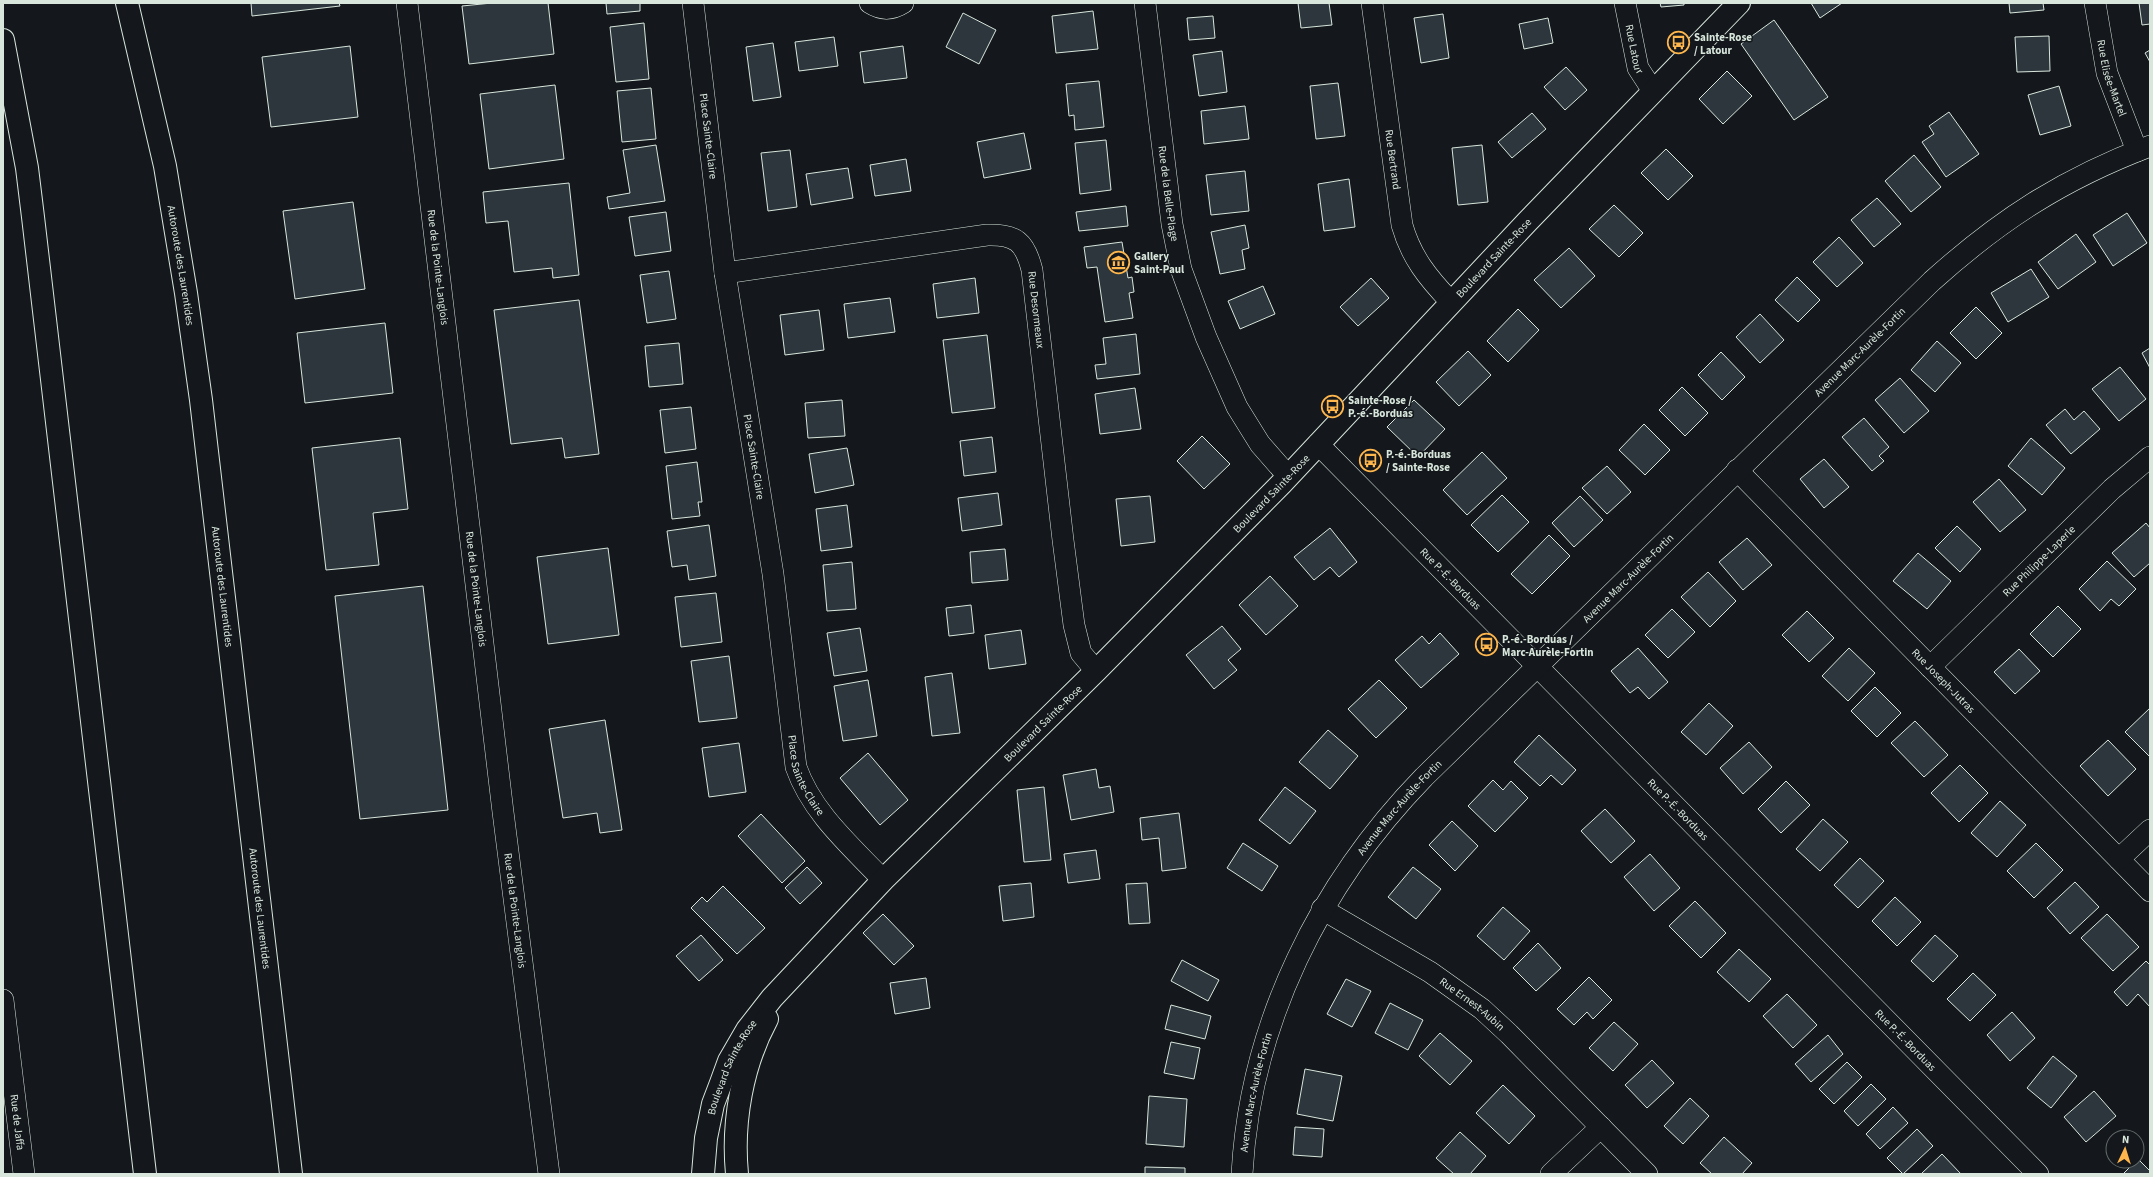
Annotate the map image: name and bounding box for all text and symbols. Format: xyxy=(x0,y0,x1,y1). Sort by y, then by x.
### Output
street label: Rue Latour xyxy=(1621,23,1647,77)
bus stop icon: Sainte-Rose / Latour xyxy=(1665,30,1691,56)
place label: Sainte-Rose / Latour xyxy=(1694,30,1752,58)
street label: Rue Elisée-Martel xyxy=(2093,38,2130,119)
street label: Place Sainte-Claire xyxy=(696,92,721,180)
street label: Rue Bertrand xyxy=(1381,129,1404,191)
street label: Rue de la Belle-Plage xyxy=(1155,145,1182,243)
street label: Autoroute des Laurentides xyxy=(164,204,198,327)
street label: Rue de la Pointe-Langlois xyxy=(424,209,452,326)
street label: Boulevard Sainte-Rose xyxy=(1453,215,1535,301)
museum icon: Gallery Saint-Paul xyxy=(1106,249,1132,275)
place label: Gallery Saint-Paul xyxy=(1134,249,1185,277)
street label: Rue Desormeaux xyxy=(1024,270,1048,349)
street label: Avenue Marc-Aurèle-Fortin xyxy=(1811,304,1909,400)
bus stop icon: Sainte-Rose / P.-é.-Borduas xyxy=(1320,393,1346,419)
place label: Sainte-Rose / P.-é.-Borduas xyxy=(1348,393,1413,421)
street label: Place Sainte-Claire xyxy=(740,413,768,501)
bus stop icon: P.-é.-Borduas / Sainte-Rose xyxy=(1357,447,1383,473)
place label: P.-é.-Borduas / Sainte-Rose xyxy=(1386,447,1451,475)
street label: Boulevard Sainte-Rose xyxy=(1230,451,1314,536)
street label: Rue Philippe-Laperle xyxy=(1999,522,2079,600)
street label: Autoroute des Laurentides xyxy=(208,525,237,648)
street label: Rue de la Pointe-Langlois xyxy=(462,530,490,648)
street label: Avenue Marc-Aurèle-Fortin xyxy=(1579,530,1677,626)
street label: Rue P.-É.-Borduas xyxy=(1416,545,1485,613)
bus stop icon: P.-é.-Borduas / Marc-Aurèle-Fortin xyxy=(1473,632,1499,658)
place label: P.-é.-Borduas / Marc-Aurèle-Fortin xyxy=(1502,632,1594,660)
street label: Rue Joseph-Jutras xyxy=(1908,645,1979,717)
street label: Boulevard Sainte-Rose xyxy=(1001,681,1086,765)
street label: Place Sainte-Claire xyxy=(784,734,828,819)
street label: Avenue Marc-Aurèle-Fortin xyxy=(1354,757,1445,858)
street label: Rue P.-É.-Borduas xyxy=(1644,775,1712,844)
street label: Autoroute des Laurentides xyxy=(245,847,274,970)
street label: Rue de la Pointe-Langlois xyxy=(500,852,530,970)
street label: Rue Ernest-Aubin xyxy=(1436,974,1508,1034)
street label: Rue P.-É.-Borduas xyxy=(1871,1006,1940,1075)
street label: Boulevard Sainte-Rose xyxy=(704,1016,761,1116)
street label: Avenue Marc-Aurèle-Fortin xyxy=(1237,1031,1276,1153)
street label: Rue de Jaffa xyxy=(6,1093,28,1151)
north arrow xyxy=(2105,1129,2145,1169)
text: N xyxy=(2121,1132,2130,1147)

